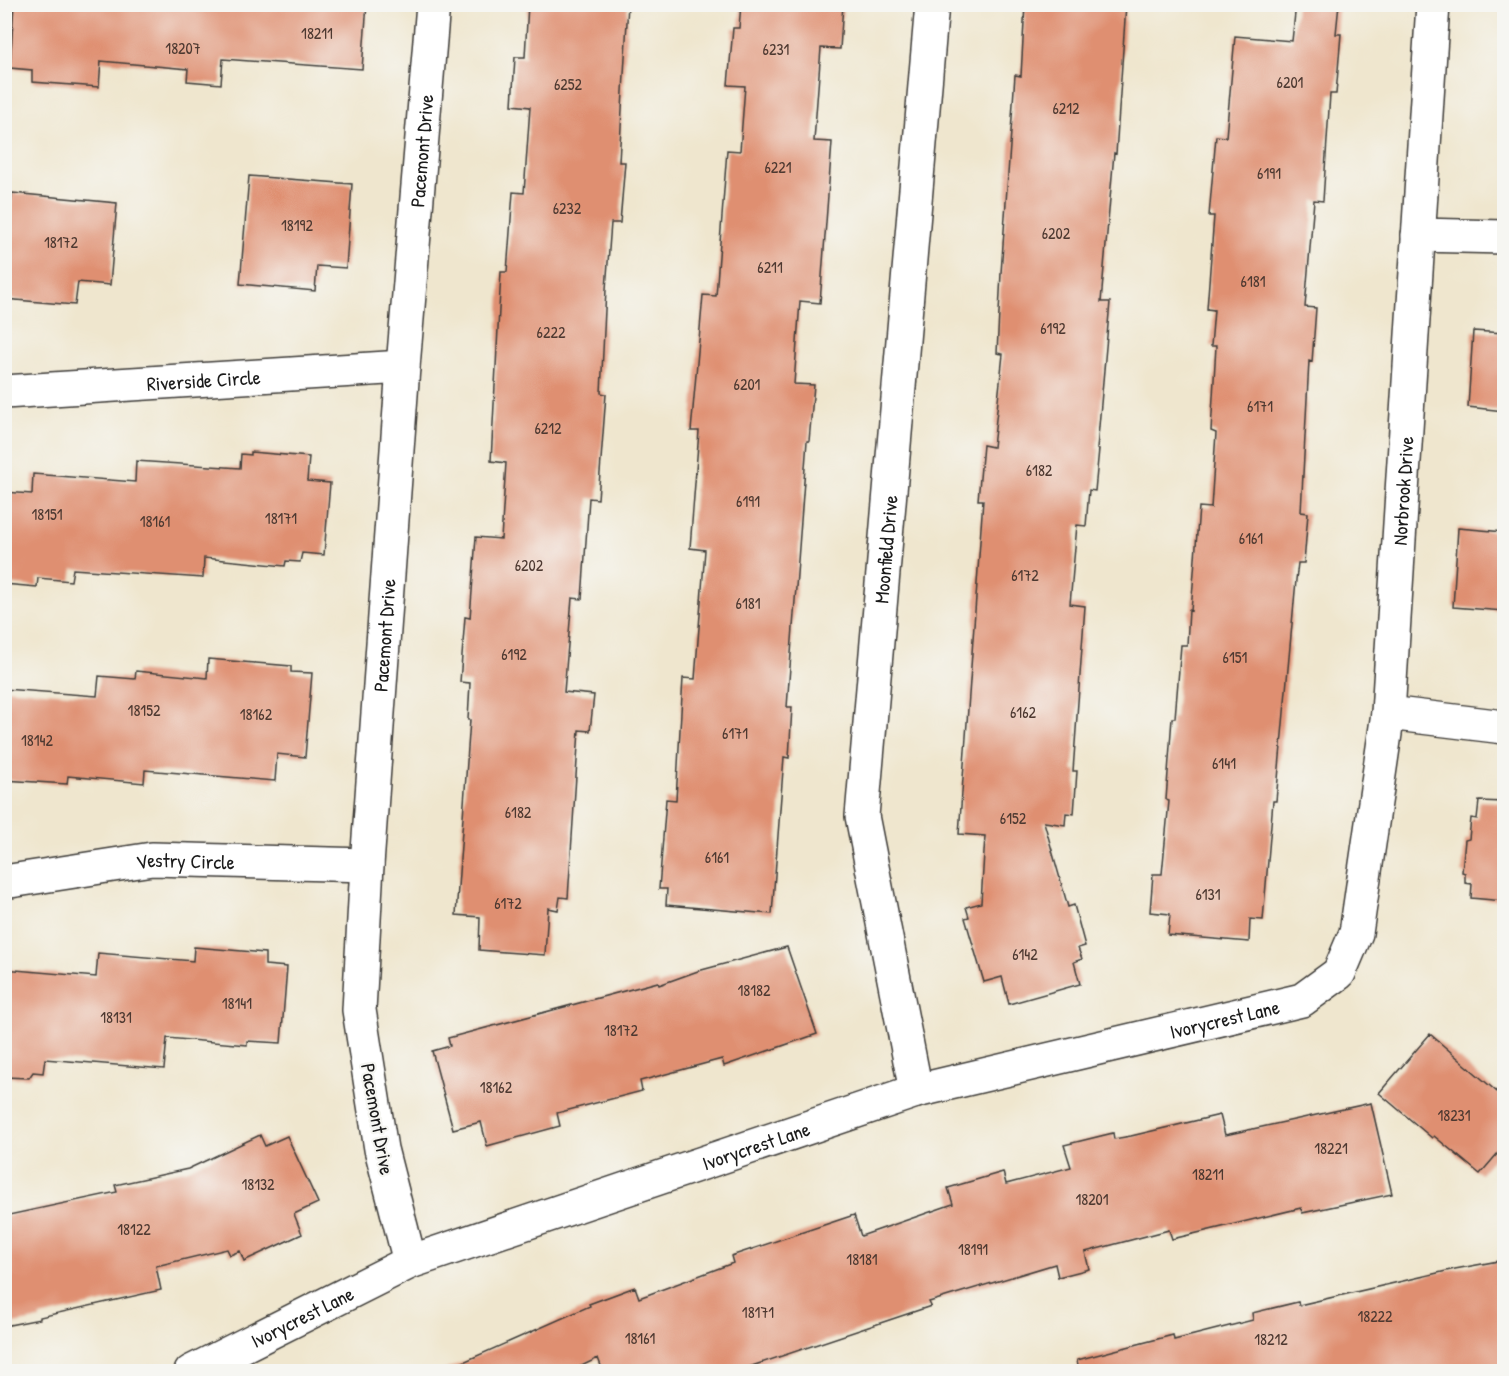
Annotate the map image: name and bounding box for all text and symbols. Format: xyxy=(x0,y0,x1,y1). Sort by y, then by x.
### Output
house number: 18211 xyxy=(301,22,333,44)
house number: 18207 xyxy=(165,37,201,59)
house number: 6231 xyxy=(763,38,790,60)
house number: 6201 xyxy=(1277,71,1304,93)
house number: 6252 xyxy=(554,73,583,95)
street label: Pacemont Drive xyxy=(403,93,439,208)
house number: 6212 xyxy=(1052,97,1080,119)
house number: 6221 xyxy=(764,156,792,178)
house number: 6191 xyxy=(1257,162,1281,184)
house number: 6232 xyxy=(553,197,582,219)
house number: 18192 xyxy=(281,214,313,236)
house number: 6202 xyxy=(1042,222,1071,244)
house number: 18172 xyxy=(44,231,78,253)
house number: 6211 xyxy=(757,256,783,278)
house number: 6181 xyxy=(1241,270,1266,292)
house number: 6192 xyxy=(1040,317,1066,339)
house number: 6222 xyxy=(537,321,566,343)
street label: Riverside Circle xyxy=(146,362,261,397)
house number: 6201 xyxy=(734,373,761,395)
house number: 6171 xyxy=(1247,395,1273,417)
house number: 6212 xyxy=(534,417,562,439)
street label: Norbrook Drive xyxy=(1385,435,1419,546)
house number: 6182 xyxy=(1026,459,1053,481)
house number: 6191 xyxy=(736,490,760,512)
street label: Moonfield Drive xyxy=(867,494,903,604)
house number: 18151 xyxy=(31,503,63,525)
house number: 18171 xyxy=(265,507,297,529)
house number: 18161 xyxy=(140,510,171,532)
house number: 6161 xyxy=(1239,527,1263,549)
house number: 6202 xyxy=(515,554,544,576)
house number: 6172 xyxy=(1011,564,1039,586)
street label: Pacemont Drive xyxy=(366,578,401,693)
house number: 6181 xyxy=(736,592,761,614)
house number: 6192 xyxy=(501,643,527,665)
house number: 6151 xyxy=(1223,646,1248,668)
house number: 18152 xyxy=(128,699,161,721)
house number: 6162 xyxy=(1010,701,1037,723)
house number: 18162 xyxy=(240,703,273,725)
house number: 6171 xyxy=(722,722,748,744)
house number: 18142 xyxy=(21,729,54,751)
house number: 6141 xyxy=(1212,752,1236,774)
house number: 6182 xyxy=(505,801,532,823)
house number: 6152 xyxy=(1000,807,1027,829)
street label: Vestry Circle xyxy=(134,845,235,875)
house number: 6161 xyxy=(705,846,729,868)
house number: 6131 xyxy=(1195,883,1221,905)
house number: 6172 xyxy=(494,892,522,914)
house number: 6142 xyxy=(1012,943,1038,965)
house number: 18182 xyxy=(738,979,771,1001)
house number: 18141 xyxy=(222,992,252,1014)
street label: Ivorycrest Lane xyxy=(1167,992,1282,1044)
house number: 18131 xyxy=(100,1006,132,1028)
house number: 18172 xyxy=(604,1019,638,1041)
street label: Pacemont Drive xyxy=(355,1061,401,1177)
house number: 18162 xyxy=(480,1076,513,1098)
house number: 18231 xyxy=(1437,1104,1471,1126)
street label: Ivorycrest Lane xyxy=(698,1114,813,1176)
house number: 18221 xyxy=(1314,1137,1348,1159)
house number: 18211 xyxy=(1192,1163,1224,1185)
house number: 18132 xyxy=(241,1173,275,1195)
house number: 18201 xyxy=(1075,1188,1109,1210)
house number: 18122 xyxy=(117,1218,151,1240)
house number: 18191 xyxy=(958,1238,988,1260)
house number: 18181 xyxy=(846,1248,878,1270)
street label: Ivorycrest Lane xyxy=(246,1279,358,1354)
house number: 18171 xyxy=(742,1301,774,1323)
house number: 18222 xyxy=(1357,1305,1393,1327)
house number: 18161 xyxy=(625,1327,656,1349)
house number: 18212 xyxy=(1254,1328,1288,1350)

